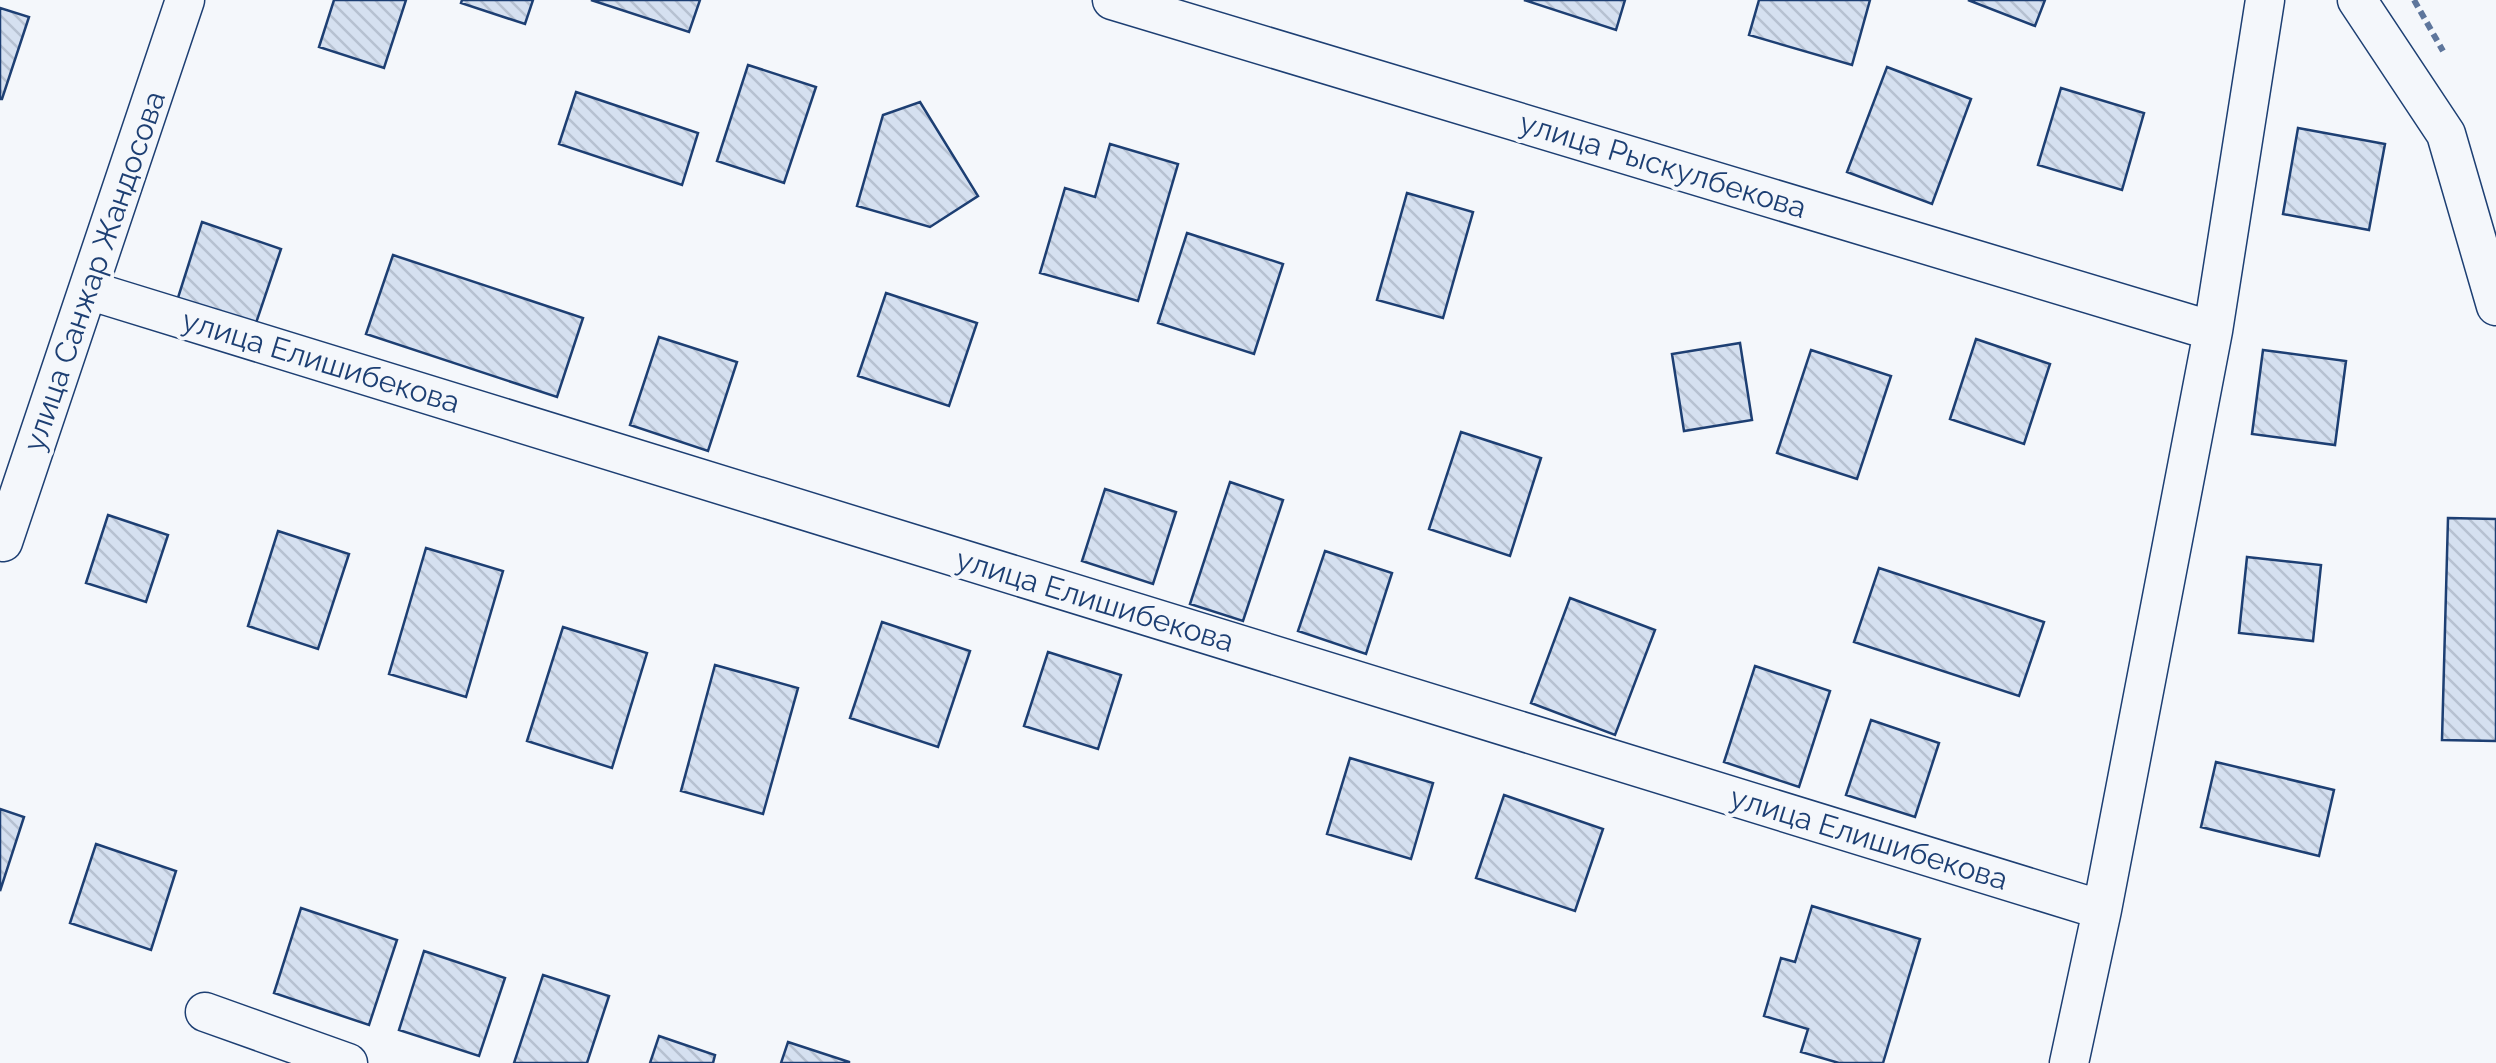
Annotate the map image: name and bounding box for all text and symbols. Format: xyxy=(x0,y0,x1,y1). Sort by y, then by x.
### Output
street label: улица Санжар Жандосова xyxy=(16,86,172,456)
street label: улица Рыскулбекова xyxy=(1515,105,1811,225)
street label: улица Елишибекова xyxy=(178,302,464,420)
street label: улица Елишибекова xyxy=(952,541,1238,659)
street label: улица Елишибекова xyxy=(1726,779,2012,897)

